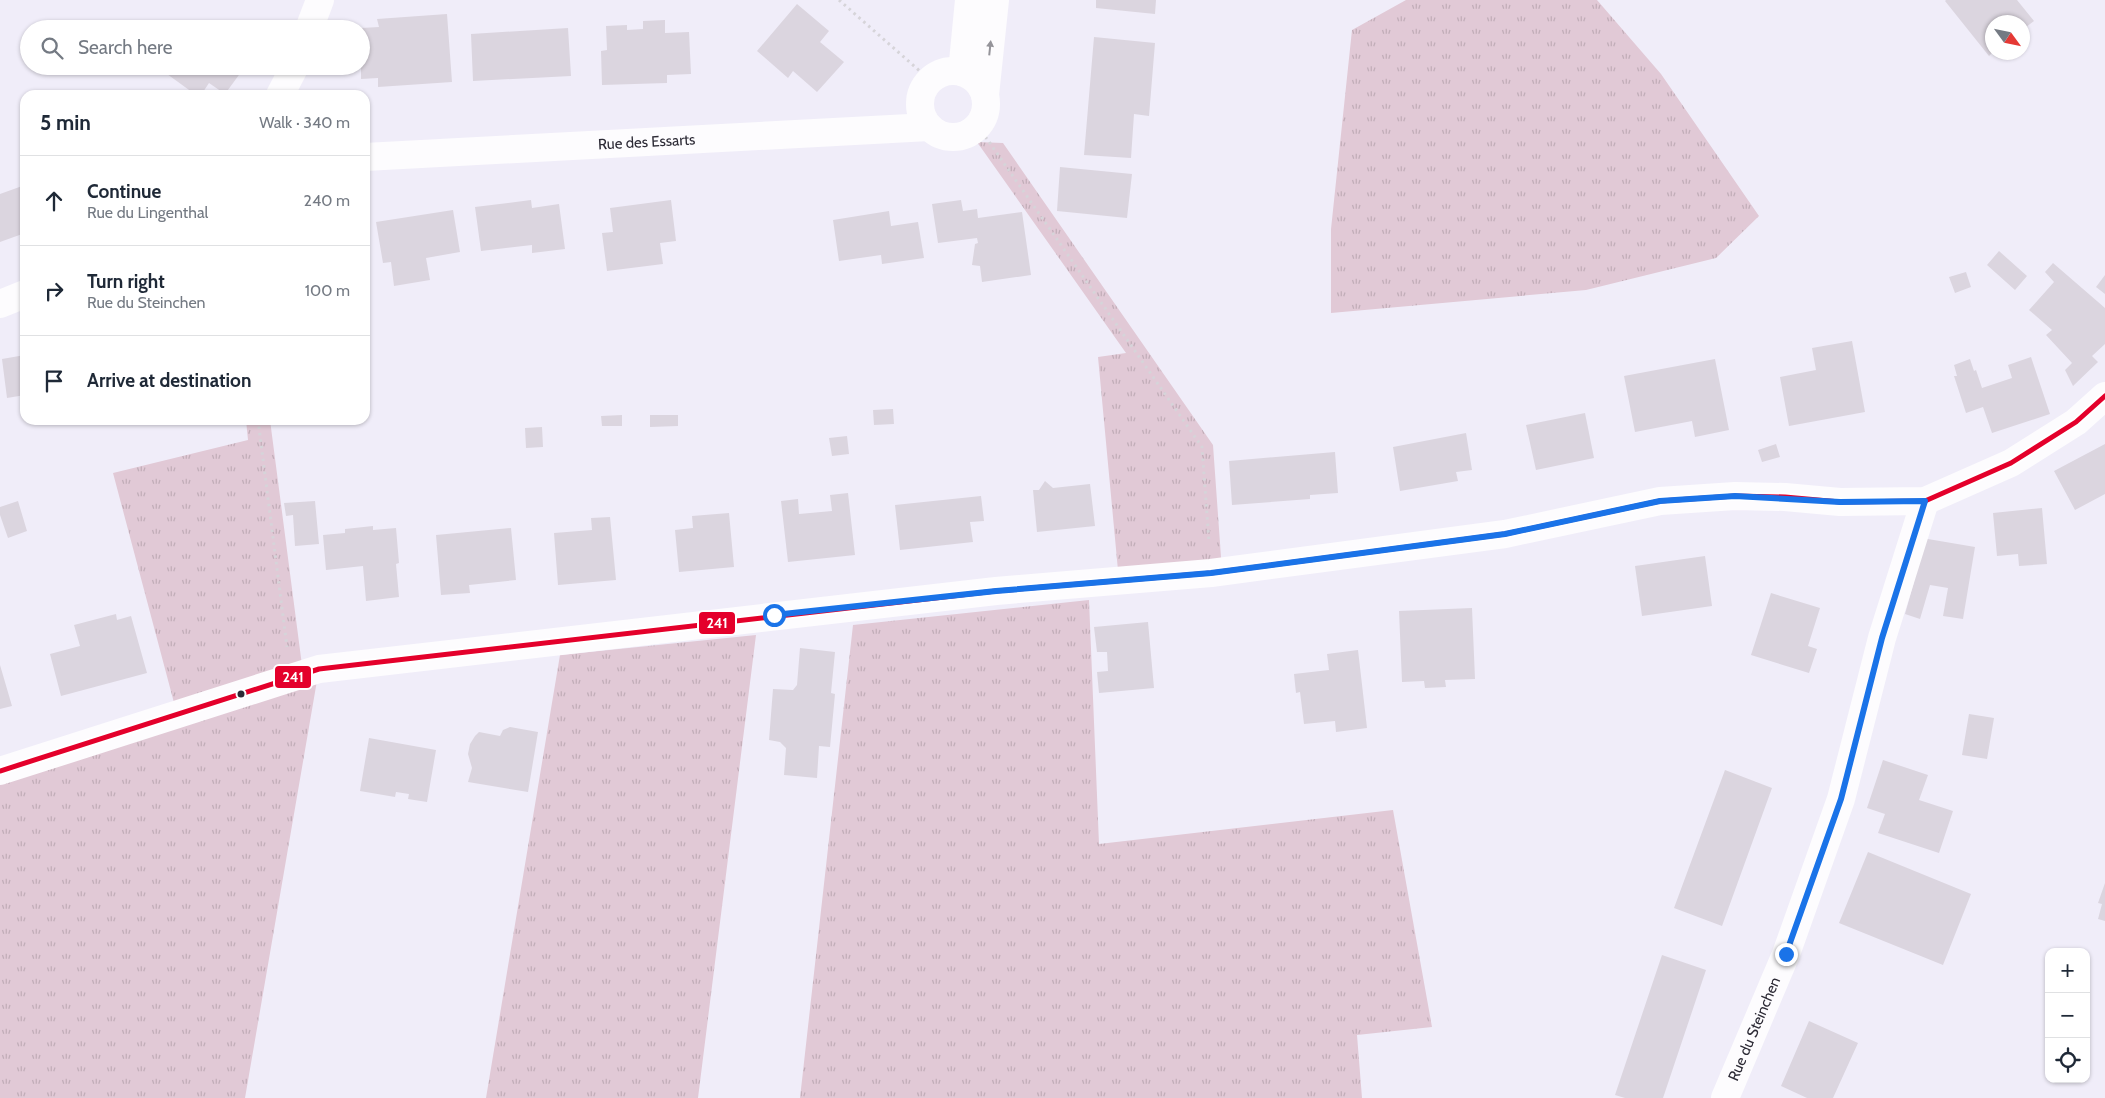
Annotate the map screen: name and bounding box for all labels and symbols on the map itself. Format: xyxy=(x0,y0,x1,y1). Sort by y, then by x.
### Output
north arrow xyxy=(1985,15,2030,60)
one-way arrow xyxy=(986,39,994,55)
street label: Rue des Essarts xyxy=(598,130,696,154)
route start xyxy=(763,604,786,627)
line badge: 241 xyxy=(698,611,736,635)
text: 241 xyxy=(706,614,728,632)
line badge: 241 xyxy=(274,665,312,689)
text: 241 xyxy=(282,668,304,686)
unlabelled marker xyxy=(236,689,246,699)
route end xyxy=(1775,943,1798,966)
street label: Rue du Steinchen xyxy=(1724,974,1784,1084)

